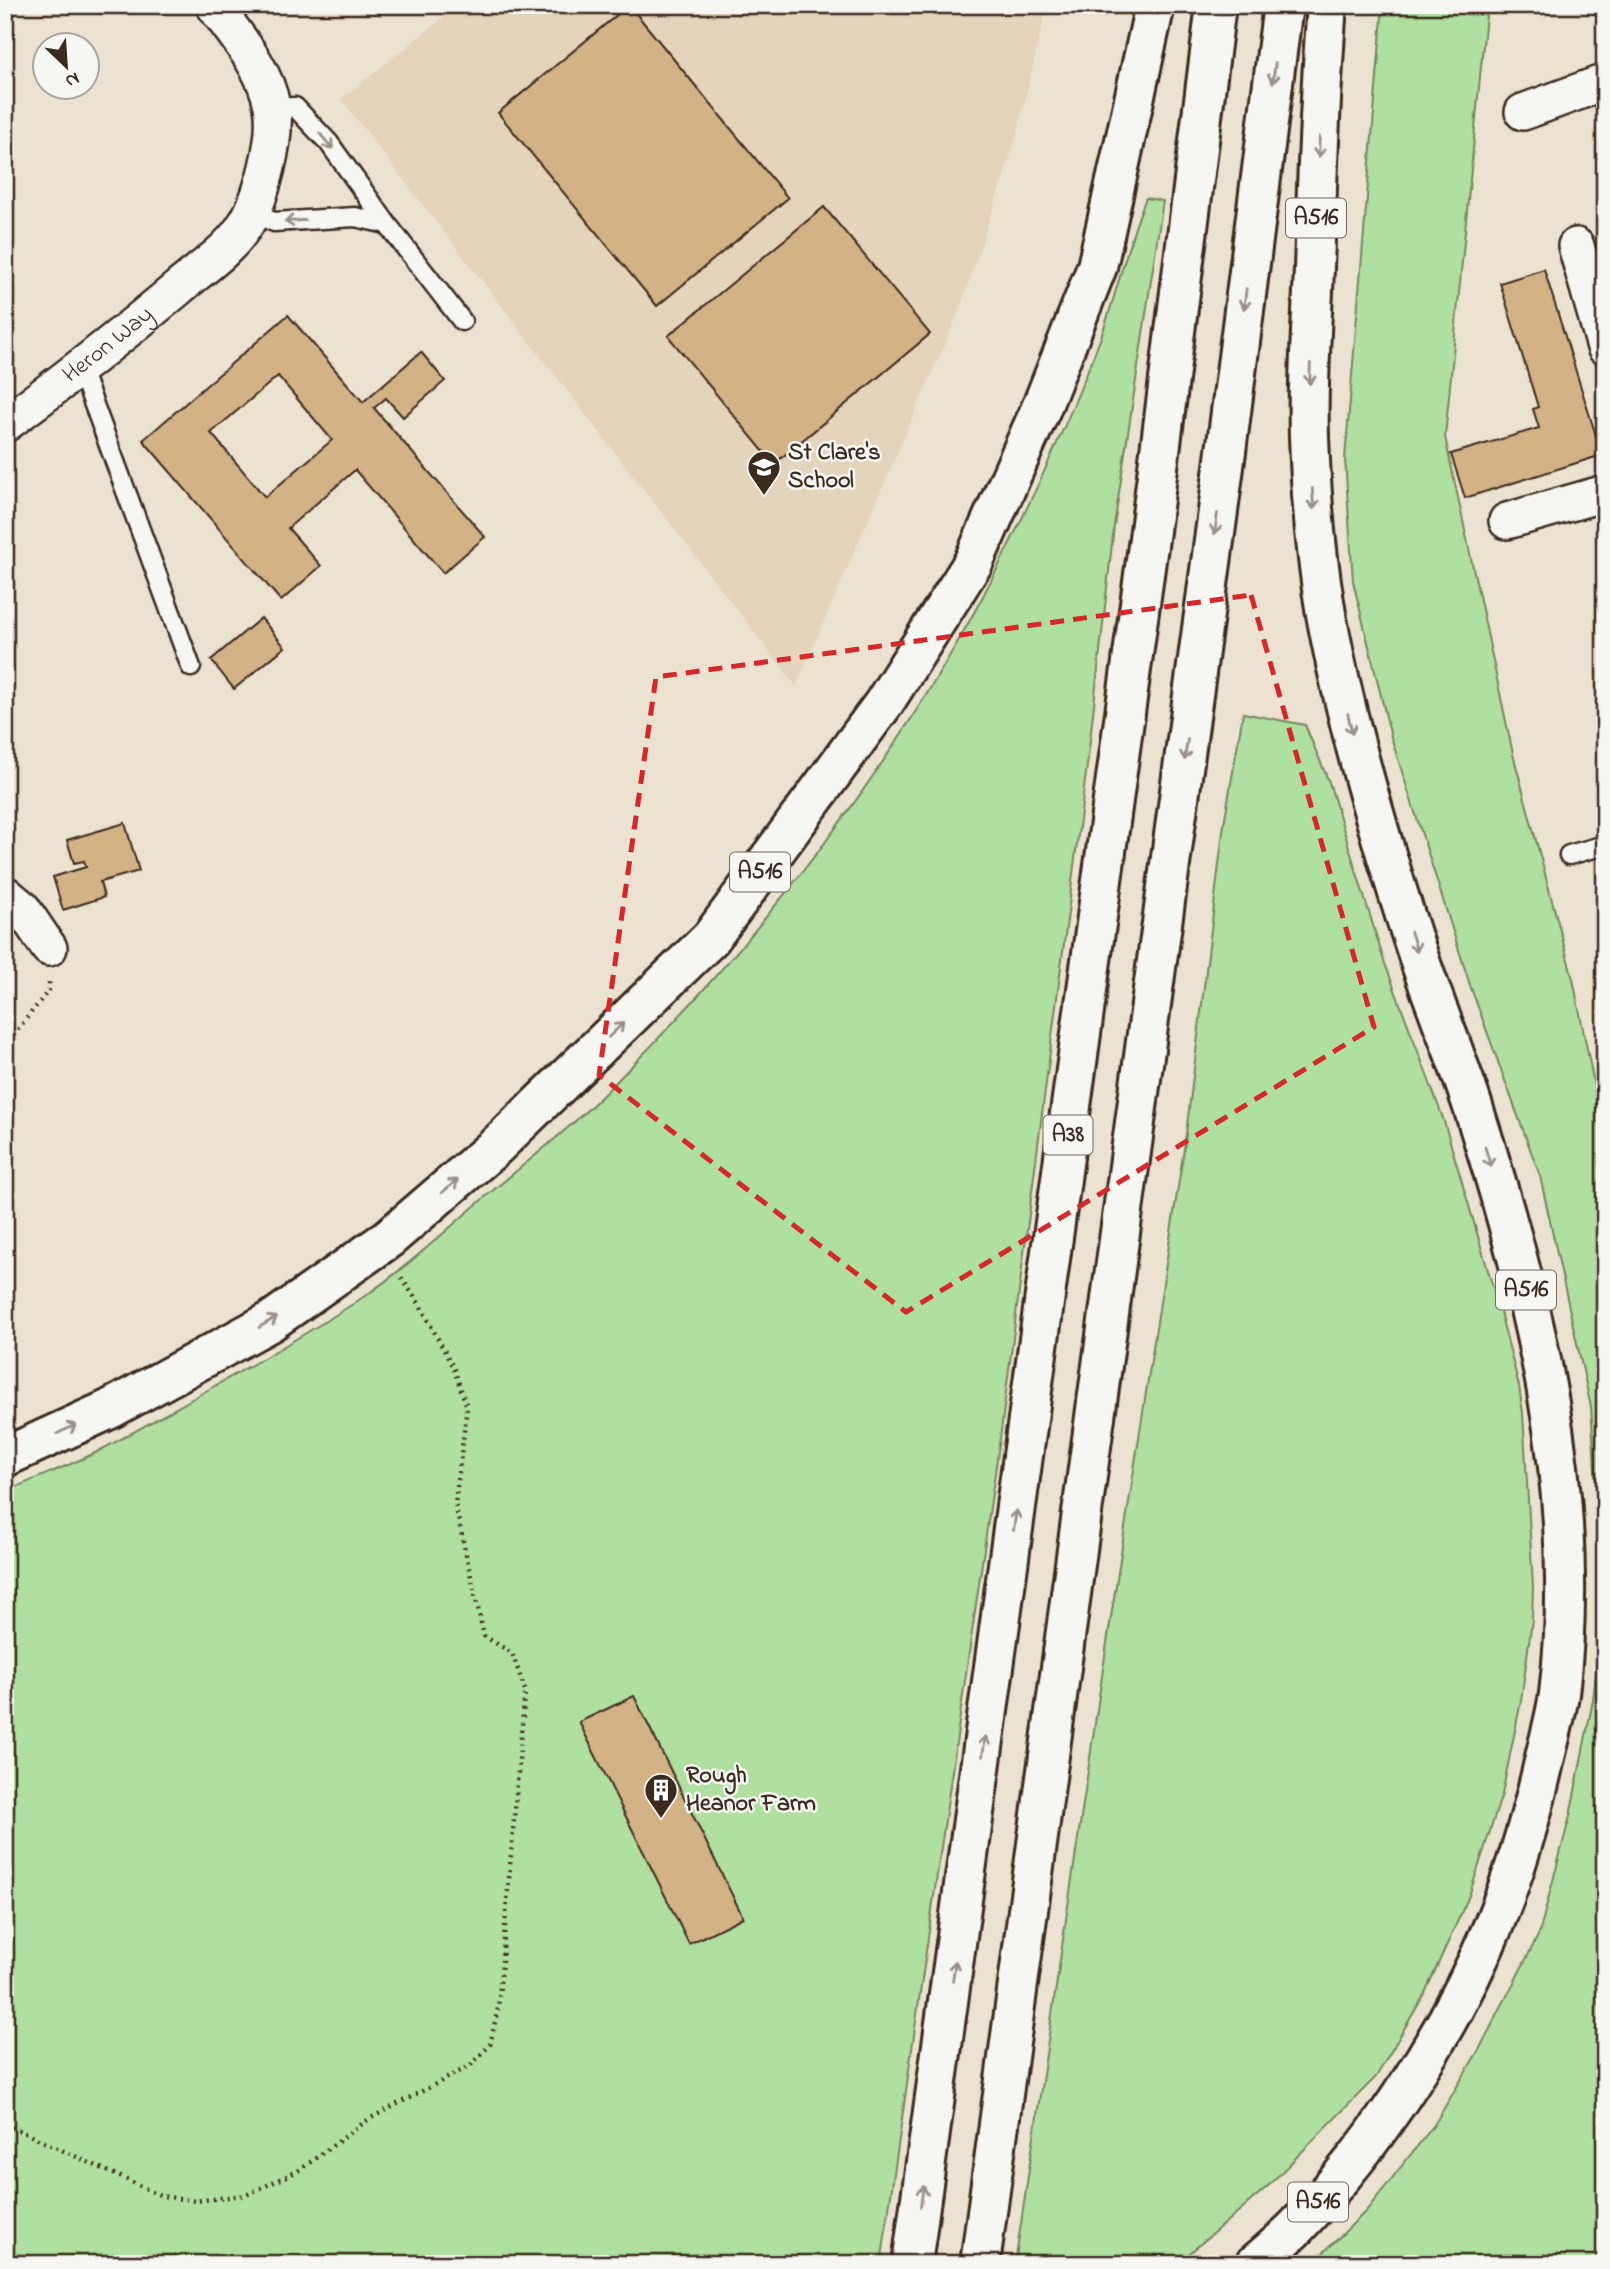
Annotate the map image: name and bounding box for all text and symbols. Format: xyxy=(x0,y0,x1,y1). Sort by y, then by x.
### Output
north arrow xyxy=(32,32,102,102)
one-way arrow xyxy=(1268,61,1281,84)
text: N xyxy=(60,64,84,94)
one-way arrow xyxy=(318,132,334,150)
one-way arrow xyxy=(1312,135,1325,158)
road number: A516 xyxy=(1286,198,1346,238)
one-way arrow xyxy=(284,214,307,227)
one-way arrow xyxy=(1239,287,1252,309)
street label: Heron Way xyxy=(55,298,162,392)
one-way arrow xyxy=(1304,362,1317,385)
place label: St Clare's School xyxy=(788,436,881,499)
school or university icon: St Clare's School xyxy=(745,448,783,497)
one-way arrow xyxy=(1307,488,1320,510)
one-way arrow xyxy=(1210,512,1223,535)
one-way arrow xyxy=(1343,712,1357,735)
one-way arrow xyxy=(1179,738,1192,761)
road number: A516 xyxy=(730,852,790,892)
one-way arrow xyxy=(1409,930,1421,952)
one-way arrow xyxy=(607,1022,624,1039)
road number: A38 xyxy=(1044,1116,1092,1154)
one-way arrow xyxy=(1483,1145,1495,1167)
one-way arrow xyxy=(441,1178,459,1194)
road number: A516 xyxy=(1496,1270,1556,1310)
one-way arrow xyxy=(258,1315,278,1329)
one-way arrow xyxy=(56,1422,77,1435)
one-way arrow xyxy=(1009,1509,1022,1532)
one-way arrow xyxy=(978,1735,991,1757)
place label: Rough Heanor Farm xyxy=(686,1759,816,1822)
building icon: Rough Heanor Farm xyxy=(642,1771,680,1820)
one-way arrow xyxy=(947,1960,960,1983)
road number: A516 xyxy=(1288,2182,1348,2222)
one-way arrow xyxy=(916,2185,929,2208)

